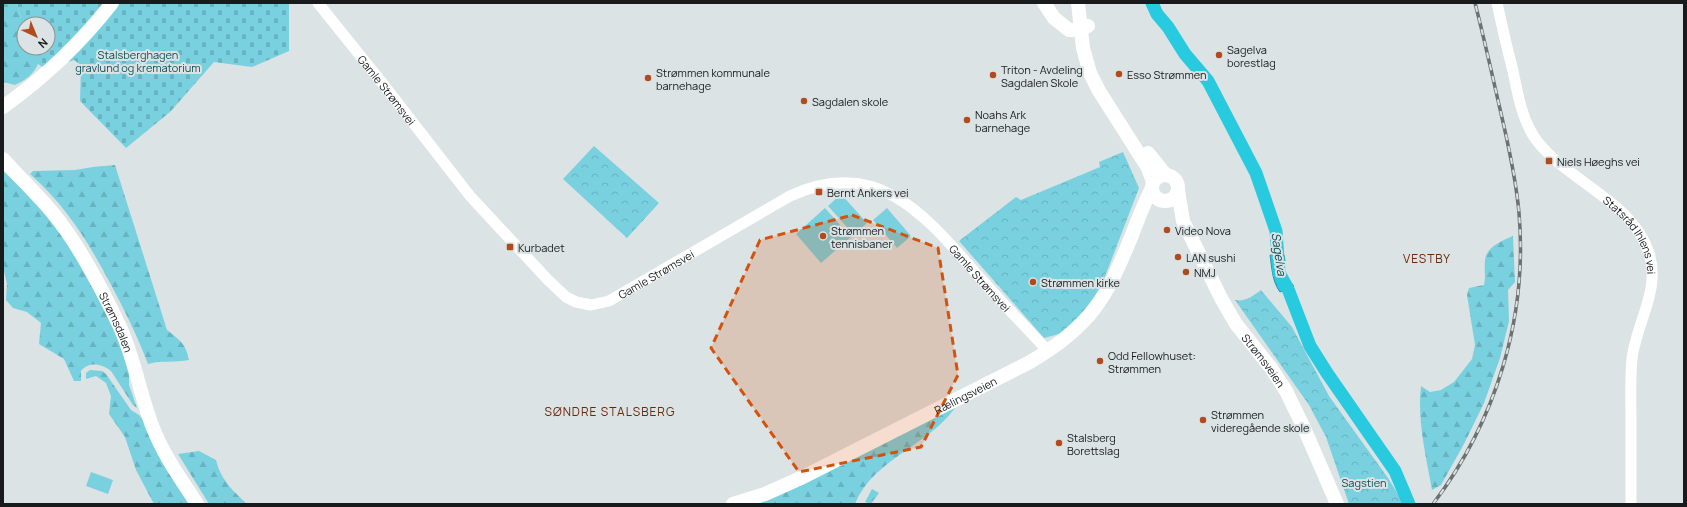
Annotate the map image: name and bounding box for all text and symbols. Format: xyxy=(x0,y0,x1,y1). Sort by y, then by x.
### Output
north arrow xyxy=(16,16,56,56)
text: N xyxy=(35,35,51,52)
place label: Sagelva borestlag xyxy=(1227,42,1276,70)
park label: Stalsberghagen gravlund og krematorium xyxy=(75,47,201,75)
marker: Sagelva borestlag xyxy=(1214,50,1224,60)
street label: Gamle Strømsvei xyxy=(355,52,419,128)
place label: Triton - Avdeling Sagdalen Skole xyxy=(1001,62,1083,90)
place label: Strømmen kommunale barnehage xyxy=(656,65,770,93)
place label: Esso Strømmen xyxy=(1127,67,1207,82)
marker: Esso Strømmen xyxy=(1114,69,1124,79)
marker: Triton - Avdeling Sagdalen Skole xyxy=(988,70,998,80)
marker: Strømmen kommunale barnehage xyxy=(643,73,653,83)
place label: Sagdalen skole xyxy=(812,94,889,109)
marker: Sagdalen skole xyxy=(799,96,809,106)
place label: Noahs Ark barnehage xyxy=(975,107,1031,135)
marker: Noahs Ark barnehage xyxy=(962,115,972,125)
place label: Niels Høeghs vei xyxy=(1557,154,1640,169)
marker: Niels Høeghs vei xyxy=(1544,156,1554,166)
place label: Bernt Ankers vei xyxy=(827,185,909,200)
marker: Bernt Ankers vei xyxy=(814,187,824,197)
street label: Statsråd Ihlens vei xyxy=(1600,192,1660,274)
place label: Strømmen tennisbaner xyxy=(831,223,892,251)
place label: Video Nova xyxy=(1175,223,1231,238)
marker: Video Nova xyxy=(1162,225,1172,235)
marker: Strømmen tennisbaner xyxy=(818,231,828,241)
water label: Sagelva xyxy=(1268,231,1291,278)
place label: Kurbadet xyxy=(518,240,565,255)
street label: Gamle Strømsvei xyxy=(946,241,1014,315)
marker: Kurbadet xyxy=(505,242,515,252)
street label: Gamle Strømsvei xyxy=(615,246,696,302)
place label: LAN sushi xyxy=(1186,250,1236,265)
district label: VESTBY xyxy=(1403,250,1451,267)
marker: LAN sushi xyxy=(1173,252,1183,262)
place label: NMJ xyxy=(1194,265,1216,280)
marker: NMJ xyxy=(1181,267,1191,277)
place label: Strømmen kirke xyxy=(1041,275,1121,290)
marker: Strømmen kirke xyxy=(1028,277,1038,287)
street label: Strømsdalen xyxy=(96,289,137,354)
street label: Strømsveien xyxy=(1239,330,1289,390)
place label: Odd Fellowhuset: Strømmen xyxy=(1108,348,1196,376)
marker: Odd Fellowhuset: Strømmen xyxy=(1095,356,1105,366)
street label: Rælingsveien xyxy=(931,373,999,417)
district label: SØNDRE STALSBERG xyxy=(545,403,675,420)
place label: Strømmen videregående skole xyxy=(1211,407,1310,435)
marker: Strømmen videregående skole xyxy=(1198,415,1208,425)
place label: Stalsberg Borettslag xyxy=(1067,430,1120,458)
marker: Stalsberg Borettslag xyxy=(1054,438,1064,448)
park label: Sagstien xyxy=(1342,475,1386,490)

